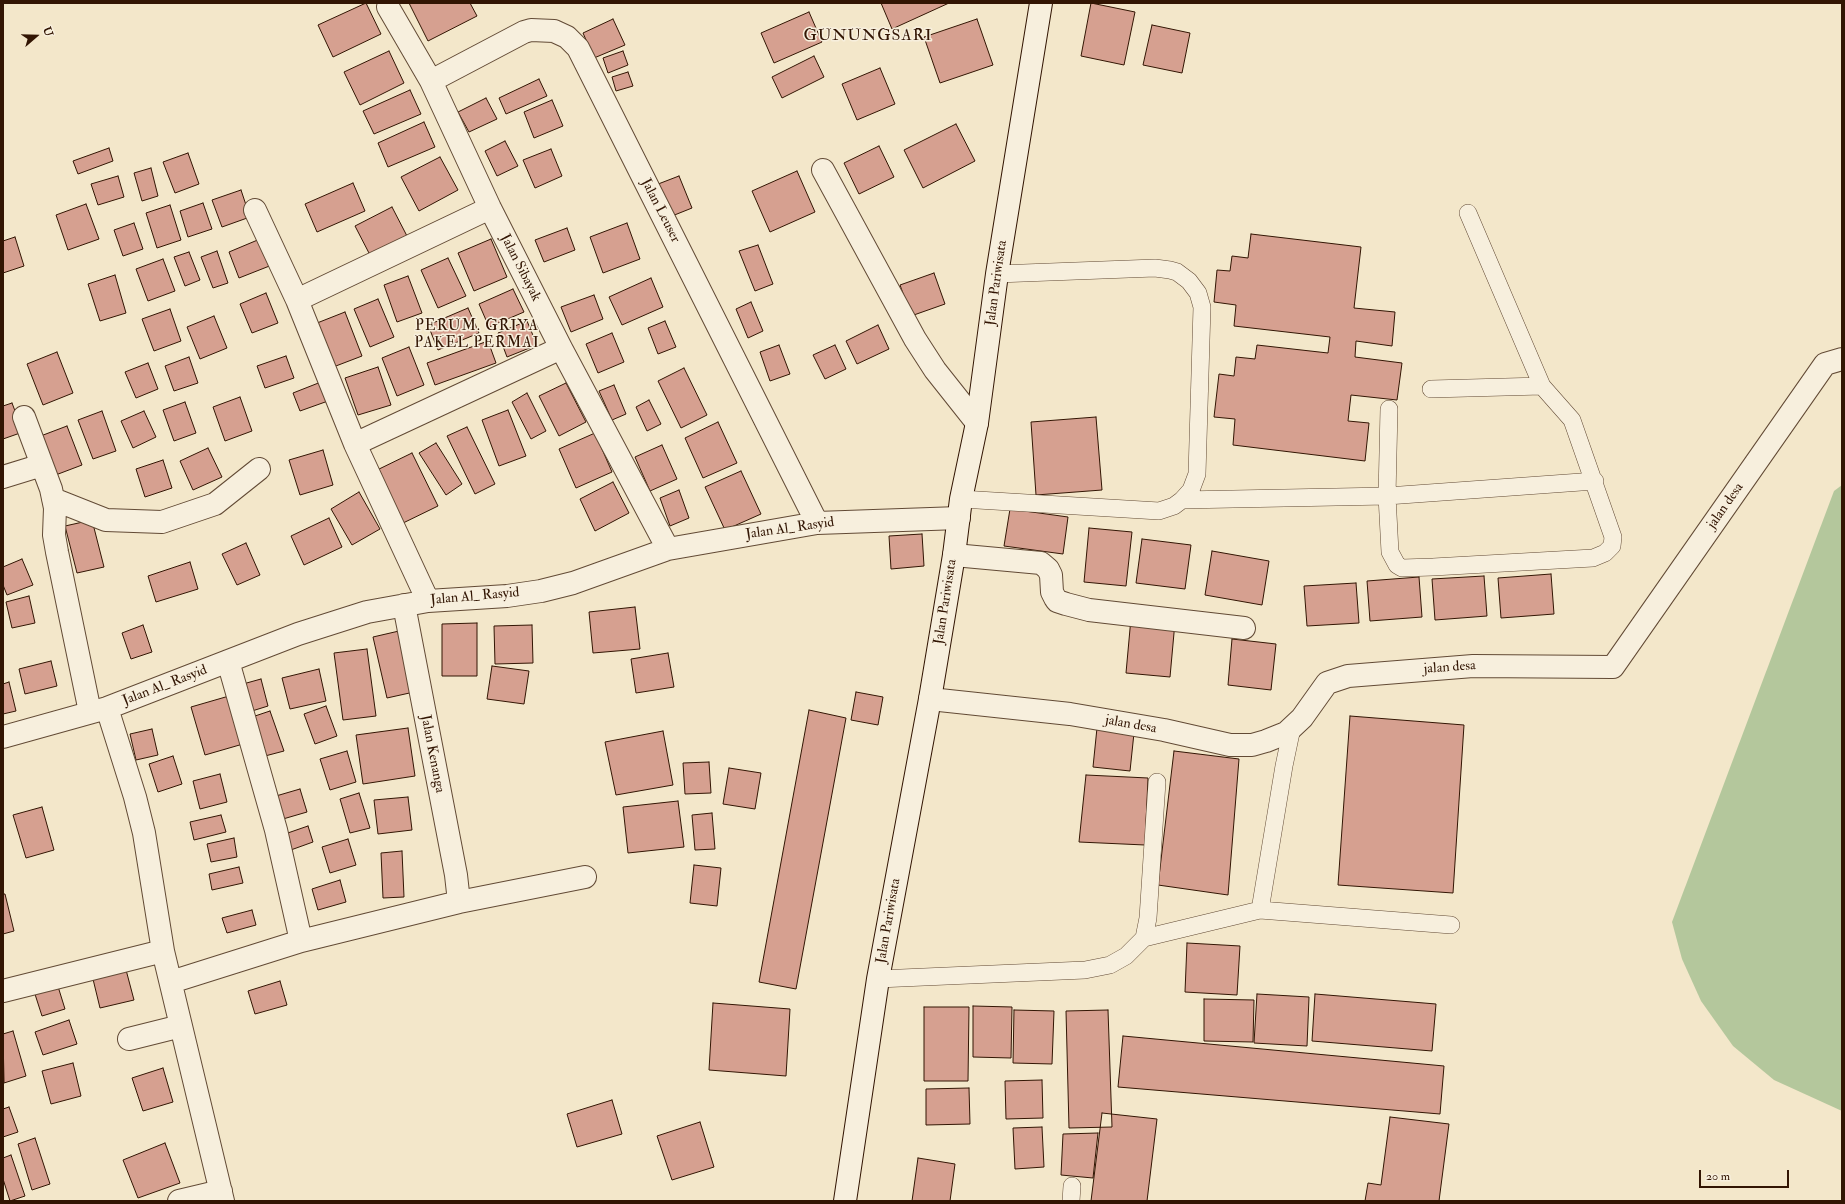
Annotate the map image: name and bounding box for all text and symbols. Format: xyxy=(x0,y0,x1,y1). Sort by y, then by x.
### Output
north arrow xyxy=(16,16,56,56)
text: U xyxy=(40,25,55,38)
district label: GUNUNGSARI xyxy=(803,27,933,47)
street label: Jalan Leuser xyxy=(637,176,683,246)
street label: Jalan Sibayak xyxy=(496,232,544,304)
street label: Jalan Pariwisata xyxy=(983,239,1011,327)
district label: PERUM. GRIYA PAKEL PERMAI xyxy=(414,318,540,353)
street label: jalan desa xyxy=(1704,480,1748,532)
street label: Jalan Al_ Rasyid xyxy=(745,514,835,544)
street label: Jalan Pariwisata xyxy=(931,558,961,646)
street label: Jalan Al_ Rasyid xyxy=(430,585,520,609)
street label: jalan desa xyxy=(1424,658,1476,678)
street label: Jalan Al_ Rasyid xyxy=(120,662,210,710)
street label: jalan desa xyxy=(1104,712,1158,738)
street label: Jalan Kenanga xyxy=(416,714,448,794)
street label: Jalan Pariwisata xyxy=(873,877,905,965)
scale bar xyxy=(1701,1162,1791,1188)
text: 20 m xyxy=(1706,1169,1730,1184)

